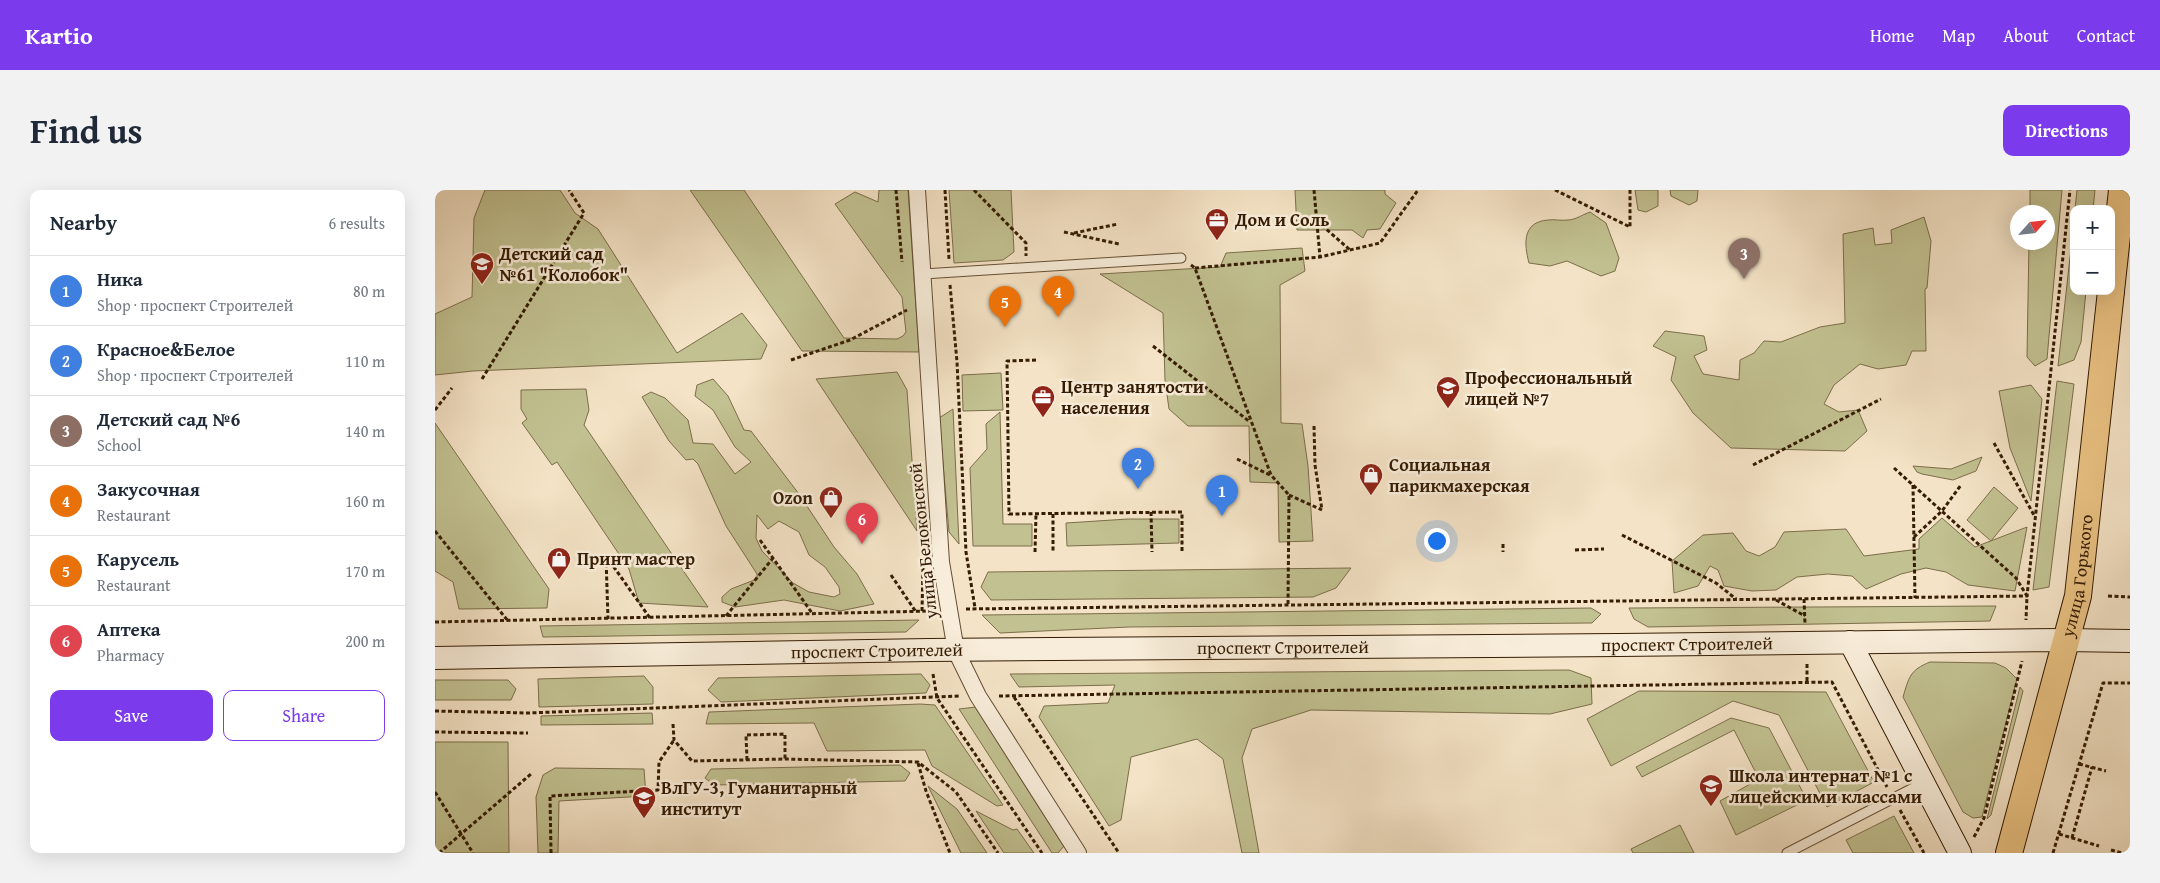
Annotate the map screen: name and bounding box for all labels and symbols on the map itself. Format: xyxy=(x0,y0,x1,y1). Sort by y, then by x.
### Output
north arrow xyxy=(2010,205,2055,250)
place label: Дом и Соль xyxy=(1234,206,1329,233)
office icon: Дом и Соль xyxy=(1204,207,1230,241)
pin: 3 xyxy=(1728,238,1760,279)
place label: Детский сад №61 "Колобок" xyxy=(498,240,628,288)
school or university icon: Детский сад №61 "Колобок" xyxy=(469,251,495,285)
pin: 4 xyxy=(1042,276,1074,317)
pin: 5 xyxy=(989,286,1021,327)
place label: Профессиональный лицей №7 xyxy=(1465,364,1632,412)
place label: Центр занятости населения xyxy=(1061,373,1204,421)
school or university icon: Профессиональный лицей №7 xyxy=(1435,375,1461,409)
office icon: Центр занятости населения xyxy=(1030,384,1056,418)
pin: 2 xyxy=(1122,448,1154,489)
place label: Социальная парикмахерская xyxy=(1389,451,1530,499)
street label: улица Белоконской xyxy=(901,461,944,621)
shop icon: Социальная парикмахерская xyxy=(1358,462,1384,496)
pin: 1 xyxy=(1206,475,1238,516)
place label: Ozon xyxy=(773,484,813,511)
shop icon: Ozon xyxy=(818,485,844,519)
pin: 6 xyxy=(846,503,878,544)
street label: улица Горького xyxy=(2053,513,2100,641)
your location xyxy=(1424,528,1450,554)
place label: Принт мастер xyxy=(577,545,695,572)
shop icon: Принт мастер xyxy=(546,546,572,580)
street label: проспект Строителей xyxy=(1601,629,1773,658)
street label: проспект Строителей xyxy=(1197,633,1369,661)
street label: проспект Строителей xyxy=(791,636,963,665)
place label: Школа интернат №1 с лицейскими классами xyxy=(1729,762,1922,810)
school or university icon: Школа интернат №1 с лицейскими классами xyxy=(1698,773,1724,807)
place label: ВлГУ-3, Гуманитарный институт xyxy=(661,774,857,822)
school or university icon: ВлГУ-3, Гуманитарный институт xyxy=(631,785,657,819)

